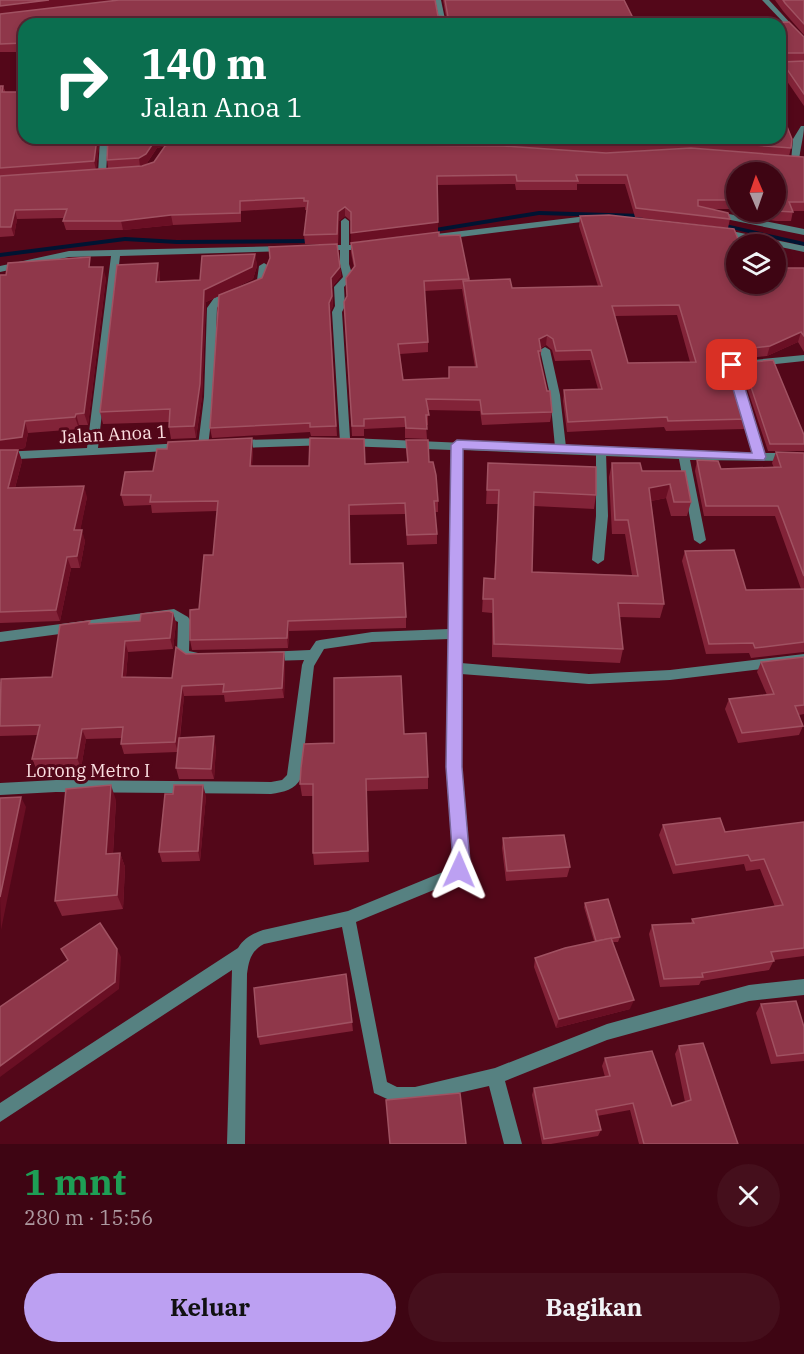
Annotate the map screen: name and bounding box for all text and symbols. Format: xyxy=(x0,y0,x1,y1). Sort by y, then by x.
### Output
text: 140 m xyxy=(141,36,267,91)
icon: right xyxy=(42,42,120,120)
text: Jalan Anoa 1 xyxy=(141,89,303,124)
north arrow xyxy=(726,162,786,222)
map controls xyxy=(726,162,786,294)
button: layers xyxy=(726,234,786,294)
pin xyxy=(706,339,757,390)
icon: arrive xyxy=(715,348,748,381)
street label: Jalan Anoa 1 xyxy=(59,420,167,448)
street label: Lorong Metro I xyxy=(26,759,150,782)
position arrow xyxy=(427,838,491,902)
text: 1 mnt xyxy=(24,1158,126,1205)
button: close xyxy=(717,1164,780,1227)
text: 280 m · 15:56 xyxy=(24,1204,153,1231)
button: Keluar xyxy=(24,1273,396,1342)
button: Bagikan xyxy=(408,1273,780,1342)

